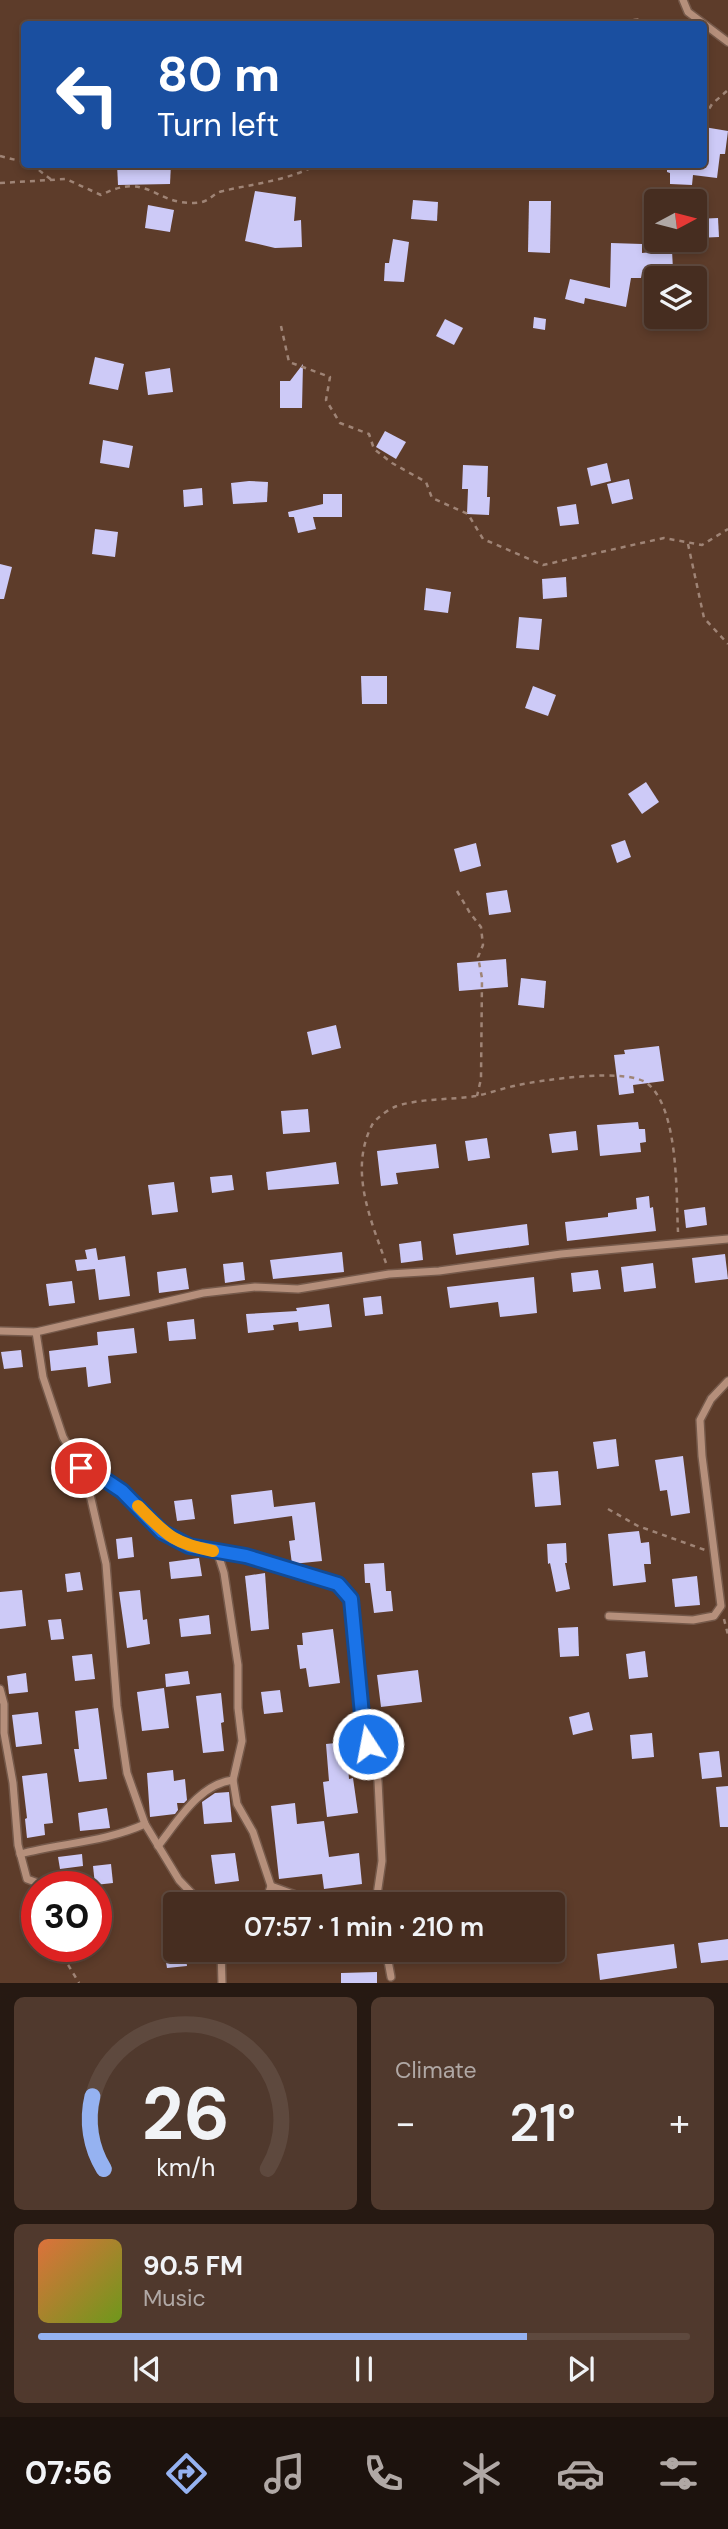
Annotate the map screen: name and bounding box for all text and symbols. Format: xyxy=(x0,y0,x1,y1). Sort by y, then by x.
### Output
text: 80 m xyxy=(157,42,280,106)
icon: left xyxy=(42,49,133,140)
text: Turn left xyxy=(157,104,279,146)
north arrow xyxy=(644,189,707,252)
map controls xyxy=(644,189,707,329)
button: layers xyxy=(644,266,707,329)
pin xyxy=(51,1438,111,1498)
icon: arrive xyxy=(62,1449,100,1487)
position arrow xyxy=(331,1707,405,1781)
speed limit sign: 30 xyxy=(21,1871,112,1962)
text: 07:57 · 1 min · 210 m xyxy=(244,1910,484,1944)
text: Climate xyxy=(395,2055,477,2085)
text: 26 xyxy=(141,2068,230,2163)
text: 21° xyxy=(509,2089,576,2157)
text: − xyxy=(395,2098,416,2148)
text: + xyxy=(669,2098,690,2148)
text: km/h xyxy=(156,2151,215,2184)
text: 90.5 FM xyxy=(143,2249,243,2283)
text: Music xyxy=(143,2283,206,2313)
icon: previous xyxy=(128,2350,166,2388)
icon: pause xyxy=(345,2350,383,2388)
icon: next xyxy=(562,2350,600,2388)
icon: directions xyxy=(162,2449,211,2498)
icon: music xyxy=(260,2449,309,2498)
icon: phone xyxy=(359,2449,408,2498)
icon: climate xyxy=(457,2449,506,2498)
icon: car xyxy=(556,2449,605,2498)
icon: filters xyxy=(654,2449,703,2498)
text: 07:56 xyxy=(25,2452,113,2494)

